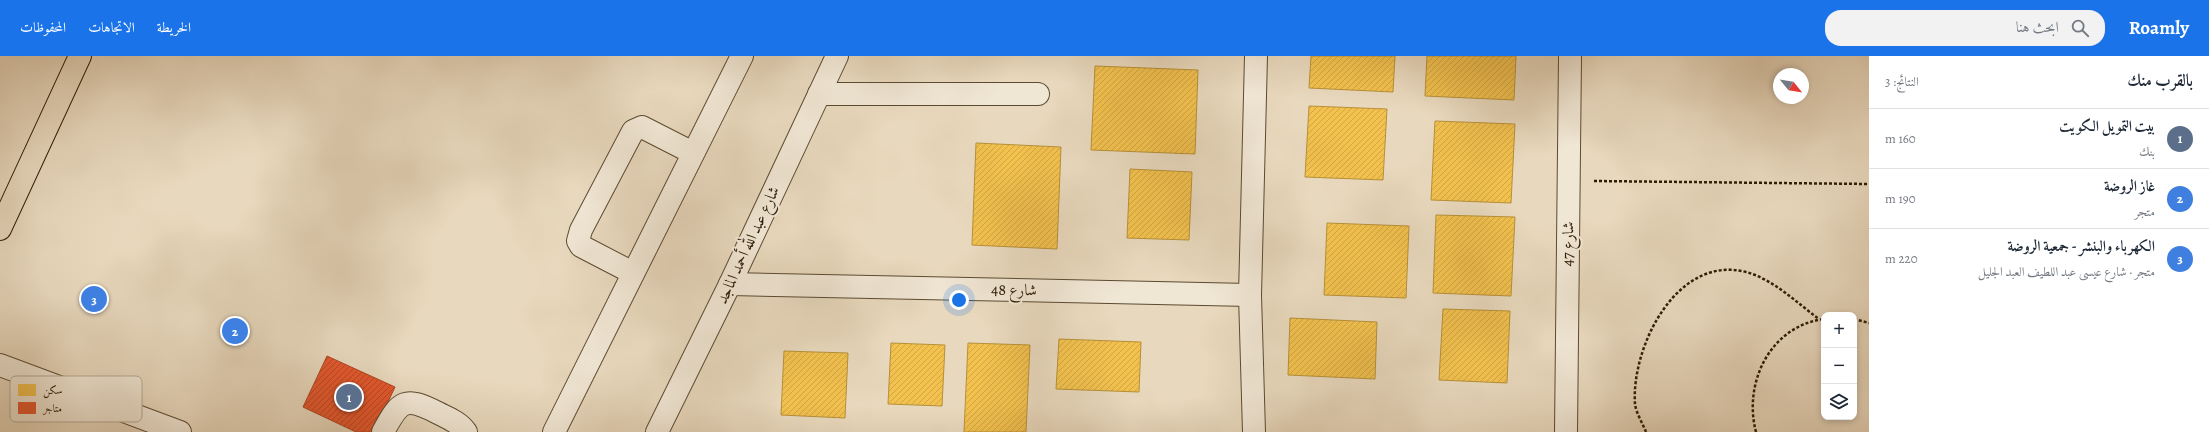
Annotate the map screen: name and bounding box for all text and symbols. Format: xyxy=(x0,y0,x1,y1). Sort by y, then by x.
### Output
search box xyxy=(1825,10,2105,46)
text: Roamly xyxy=(2129,15,2189,41)
text: ابحث هنا xyxy=(2016,17,2059,37)
icon: search xyxy=(2069,17,2091,39)
text: المحفوظات xyxy=(20,18,66,37)
text: الاتجاهات xyxy=(88,18,135,37)
text: الخريطة xyxy=(157,18,191,37)
north arrow xyxy=(1773,68,1809,104)
text: بالقرب منك xyxy=(2127,69,2193,92)
text: النتائج: 3 xyxy=(1885,73,1919,90)
text: بيت التمويل الكويت xyxy=(2059,116,2155,136)
text: 160 m xyxy=(1885,130,1916,147)
text: 1 xyxy=(2178,130,2182,147)
text: بنك xyxy=(2139,143,2155,160)
text: غاز الروضة xyxy=(2104,176,2155,196)
street label: شارع عبد الله أحمد الماجد xyxy=(709,182,787,308)
text: 190 m xyxy=(1885,190,1916,207)
text: 2 xyxy=(2177,190,2183,207)
text: متجر xyxy=(2134,203,2155,220)
street label: شارع 47 xyxy=(1557,221,1581,267)
text: الكهرباء والبنشر - جمعية الروضة xyxy=(2008,236,2155,256)
text: 220 m xyxy=(1885,250,1918,267)
text: 3 xyxy=(2177,250,2183,267)
text: متجر · شارع عيسى عبد اللطيف العبد الجليل xyxy=(1978,263,2155,280)
street label: شارع 48 xyxy=(991,279,1037,303)
pin: 3 xyxy=(81,284,107,314)
your location xyxy=(949,290,969,310)
map controls xyxy=(1821,312,1857,420)
button: + xyxy=(1821,312,1857,348)
pin: 2 xyxy=(222,316,248,346)
button: − xyxy=(1821,348,1857,384)
legend xyxy=(10,376,142,422)
pin: 1 xyxy=(336,382,362,412)
text: سكن xyxy=(43,383,62,399)
button: layers xyxy=(1821,384,1857,420)
text: متاجر xyxy=(42,401,62,416)

